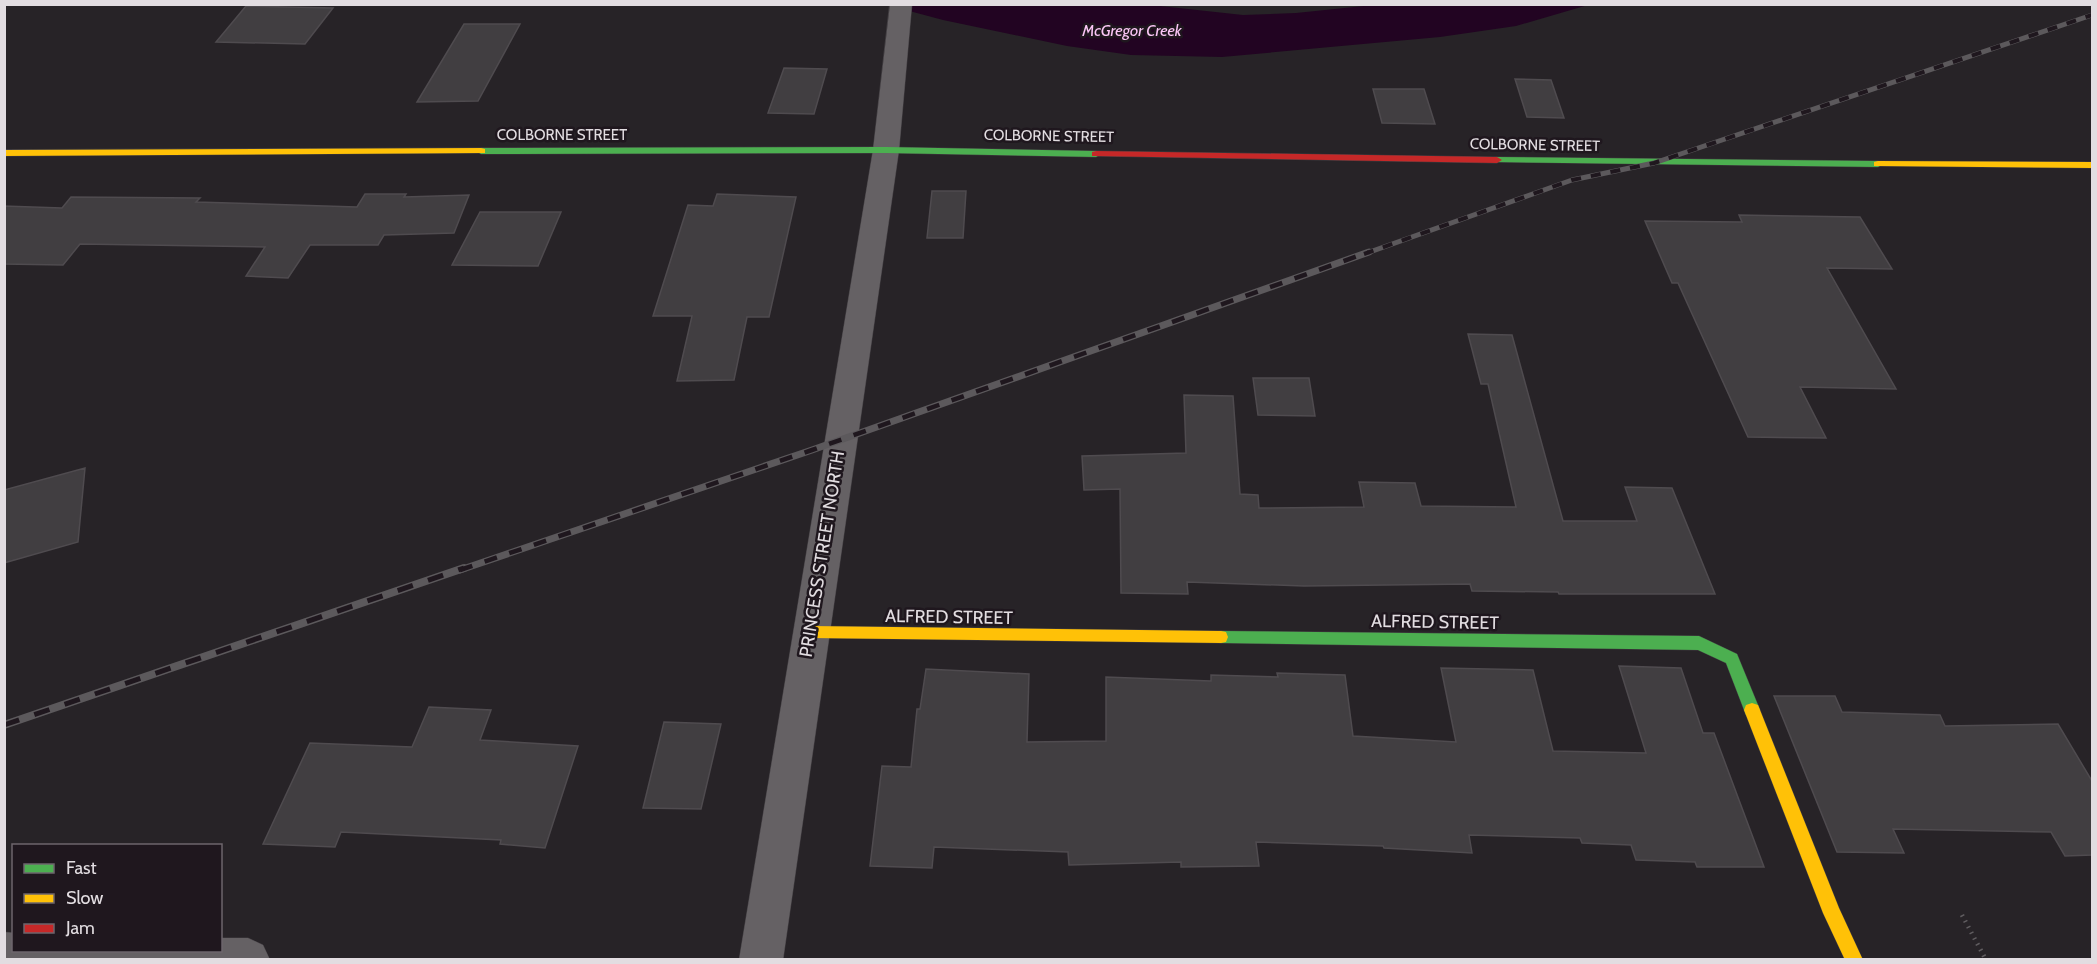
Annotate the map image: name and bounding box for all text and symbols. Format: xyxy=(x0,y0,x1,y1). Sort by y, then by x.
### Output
water label: McGregor Creek xyxy=(1081,21,1183,40)
street label: COLBORNE STREET xyxy=(497,126,627,144)
street label: COLBORNE STREET xyxy=(984,126,1114,146)
street label: COLBORNE STREET xyxy=(1470,135,1600,155)
street label: PRINCESS STREET NORTH xyxy=(795,449,849,659)
street label: ALFRED STREET xyxy=(885,605,1014,629)
street label: ALFRED STREET xyxy=(1371,610,1500,634)
legend xyxy=(12,844,222,952)
text: Fast xyxy=(66,857,97,879)
text: Slow xyxy=(66,887,103,909)
text: Jam xyxy=(65,917,95,939)

